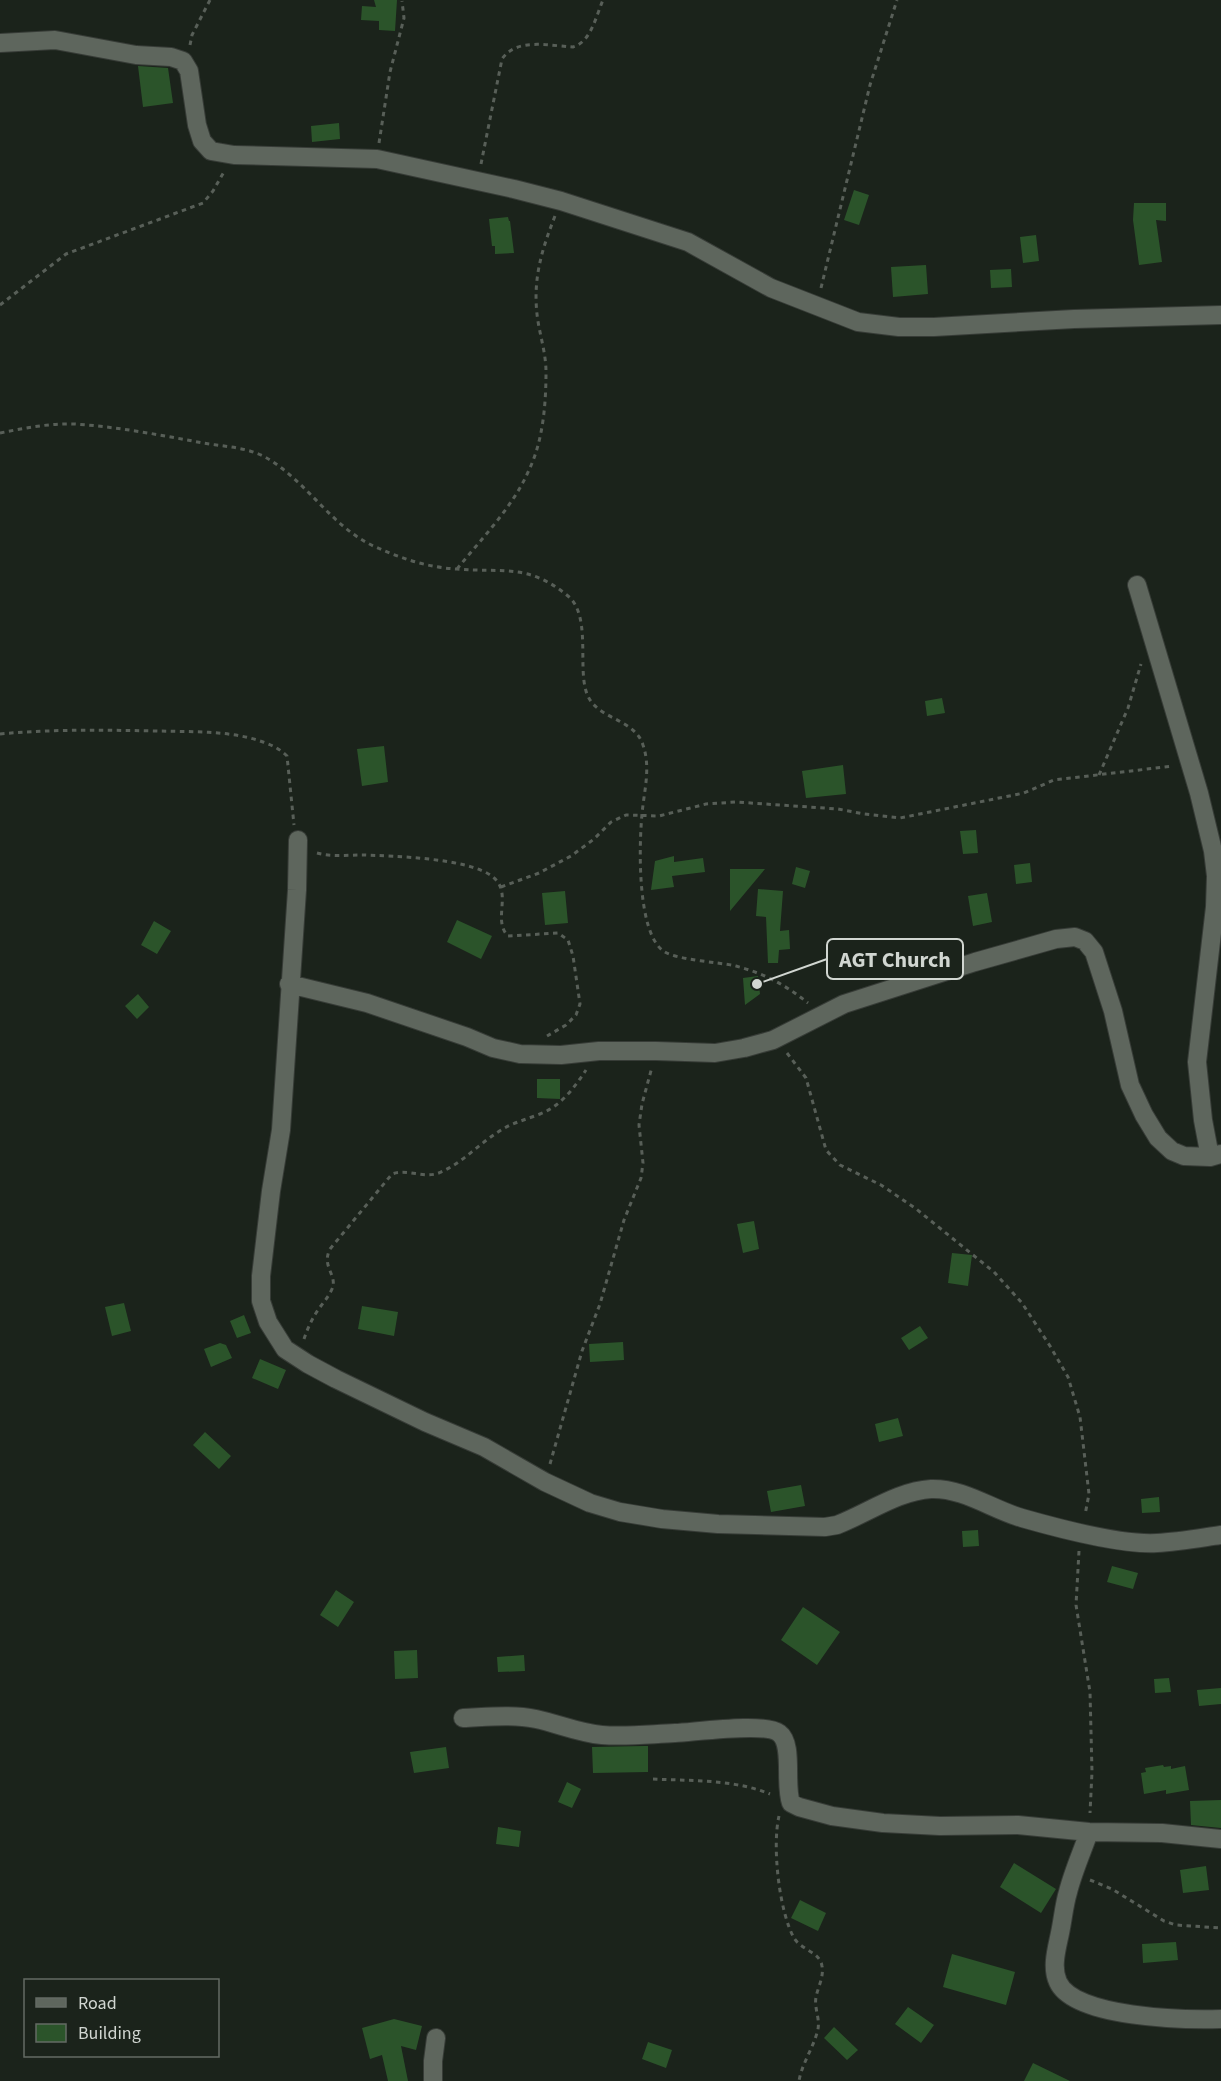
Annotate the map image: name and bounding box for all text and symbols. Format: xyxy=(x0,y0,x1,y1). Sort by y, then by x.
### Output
callout: AGT Church xyxy=(827,939,963,979)
text: AGT Church xyxy=(838,944,951,976)
legend xyxy=(24,1979,219,2057)
text: Road xyxy=(78,1991,117,2016)
text: Building xyxy=(78,2021,141,2046)

